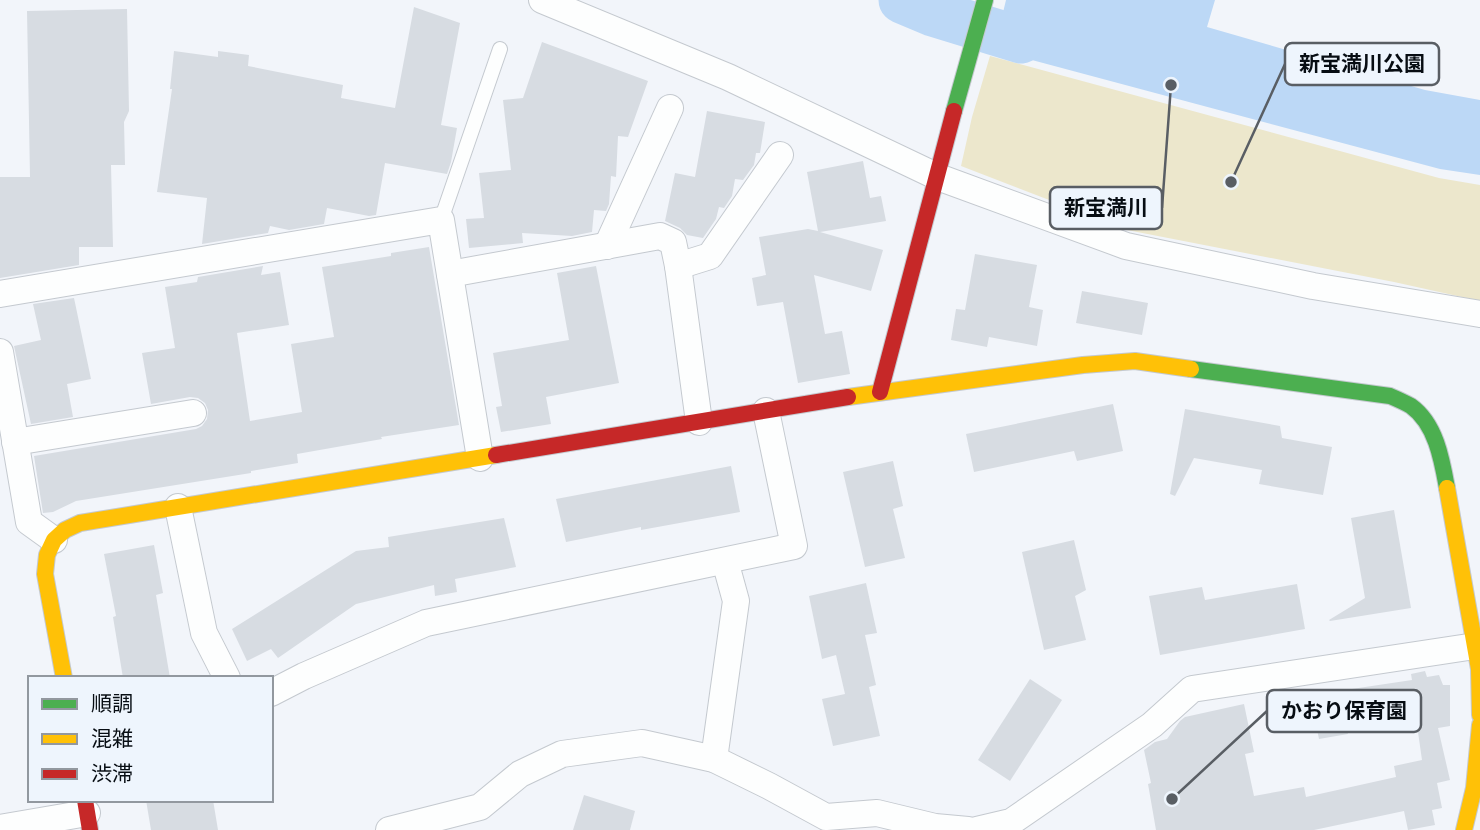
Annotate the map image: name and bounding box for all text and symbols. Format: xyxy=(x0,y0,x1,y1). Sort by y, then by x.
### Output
callout: 新宝満川公園 xyxy=(1285,43,1439,85)
text: 新宝満川公園 xyxy=(1299,49,1425,77)
callout: 新宝満川 xyxy=(1050,187,1162,229)
text: 新宝満川 xyxy=(1064,193,1148,221)
legend xyxy=(28,676,273,802)
text: 順調 xyxy=(91,689,133,717)
callout: かおり保育園 xyxy=(1267,690,1421,732)
text: かおり保育園 xyxy=(1281,696,1407,724)
text: 混雑 xyxy=(91,724,133,752)
text: 渋滞 xyxy=(91,759,133,787)

